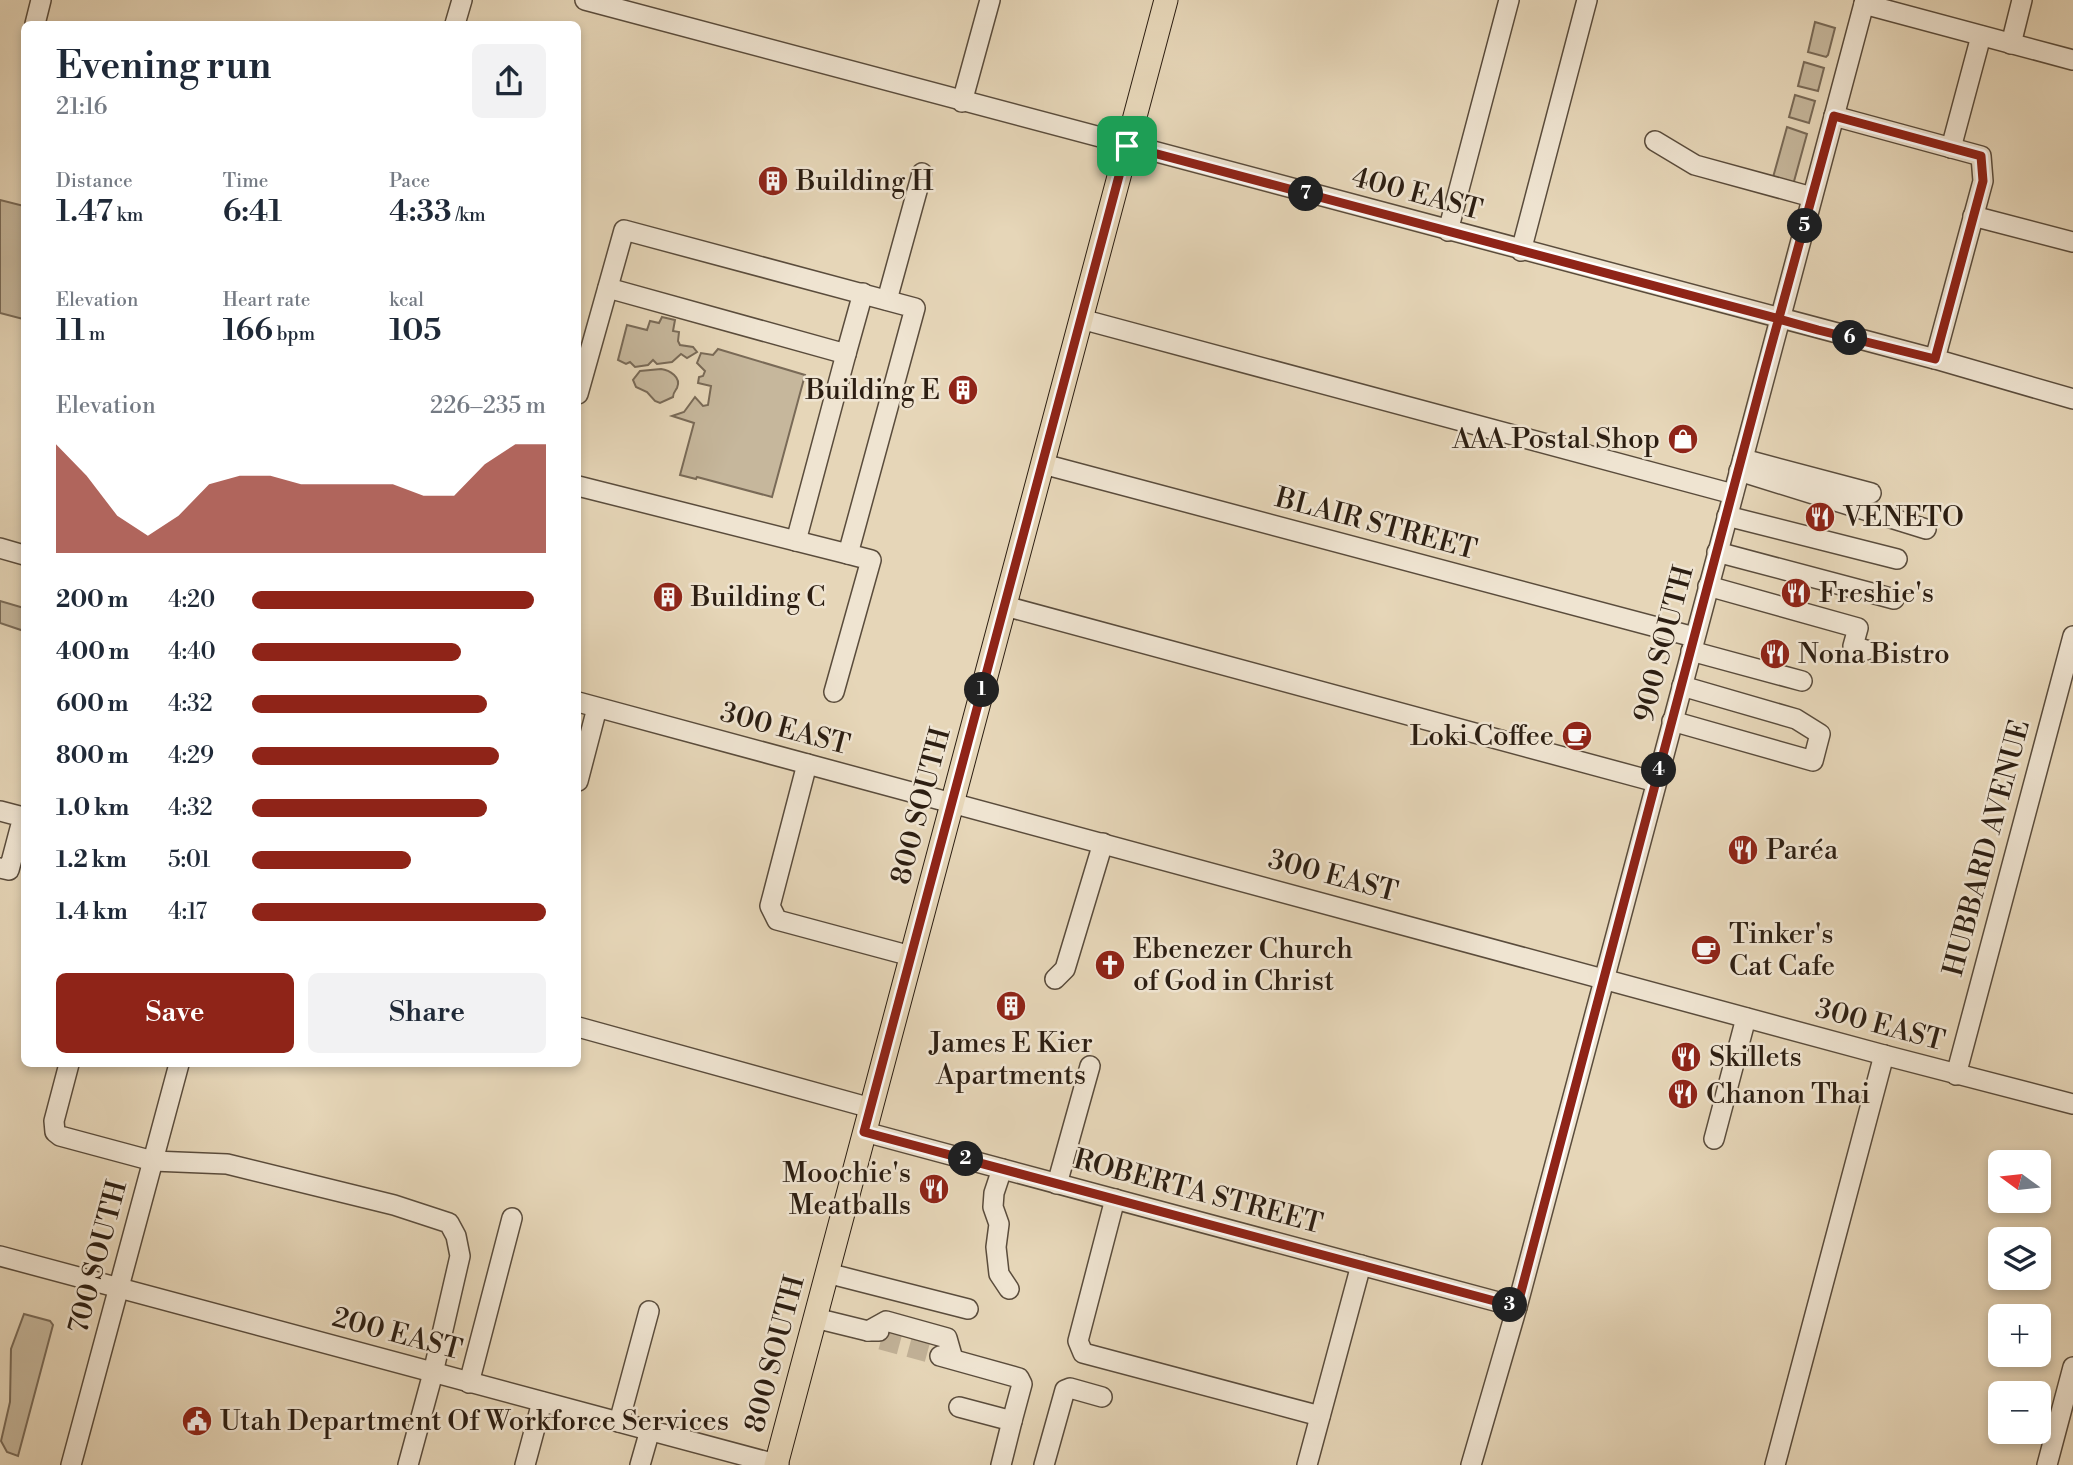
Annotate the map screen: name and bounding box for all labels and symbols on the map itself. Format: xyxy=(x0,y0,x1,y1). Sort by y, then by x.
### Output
pin xyxy=(1097,116,1157,176)
street label: 400 EAST xyxy=(1348,160,1486,228)
building icon: Building H xyxy=(756,164,790,198)
place label: Building H xyxy=(795,164,934,199)
pin: 7 xyxy=(1288,176,1324,212)
pin: 5 xyxy=(1787,208,1822,244)
pin: 6 xyxy=(1832,320,1868,356)
place label: Building E xyxy=(804,373,940,408)
building icon: Building E xyxy=(946,373,980,407)
place label: AAA Postal Shop xyxy=(1451,422,1660,457)
shop icon: AAA Postal Shop xyxy=(1666,422,1700,456)
street label: BLAIR STREET xyxy=(1270,480,1481,568)
restaurant icon: VENETO xyxy=(1803,500,1837,534)
place label: VENETO xyxy=(1842,500,1964,535)
street label: 900 SOUTH xyxy=(1626,561,1702,726)
restaurant icon: Freshie's xyxy=(1779,576,1813,610)
place label: Freshie's xyxy=(1819,576,1934,611)
building icon: Building C xyxy=(651,580,685,614)
place label: Building C xyxy=(690,580,826,615)
restaurant icon: Nona Bistro xyxy=(1758,637,1792,671)
place label: Nona Bistro xyxy=(1798,637,1950,672)
pin: 1 xyxy=(964,672,1000,708)
street label: 300 EAST xyxy=(717,695,853,763)
street label: HUBBARD AVENUE xyxy=(1936,716,2038,980)
place label: Loki Coffee xyxy=(1410,719,1554,754)
cafe icon: Loki Coffee xyxy=(1560,719,1594,753)
street label: 800 SOUTH xyxy=(883,723,959,888)
pin: 4 xyxy=(1642,752,1676,788)
restaurant icon: Paréa xyxy=(1726,833,1760,867)
place label: Paréa xyxy=(1766,833,1839,868)
street label: 300 EAST xyxy=(1265,842,1401,910)
place label: Tinker's Cat Cafe xyxy=(1729,917,1835,984)
place label: Ebenezer Church of God in Christ xyxy=(1133,932,1353,999)
cafe icon: Tinker's Cat Cafe xyxy=(1689,933,1723,967)
church icon: Ebenezer Church of God in Christ xyxy=(1093,948,1127,982)
building icon: James E Kier Apartments xyxy=(994,989,1028,1023)
street label: 300 EAST xyxy=(1812,991,1948,1059)
place label: James E Kier Apartments xyxy=(928,1026,1093,1093)
restaurant icon: Skillets xyxy=(1669,1040,1703,1074)
place label: Skillets xyxy=(1709,1040,1802,1075)
restaurant icon: Chanon Thai xyxy=(1666,1077,1700,1111)
place label: Chanon Thai xyxy=(1706,1077,1870,1112)
pin: 2 xyxy=(948,1142,984,1176)
street label: ROBERTA STREET xyxy=(1070,1142,1326,1242)
north arrow xyxy=(1988,1150,2051,1213)
place label: Moochie's Meatballs xyxy=(782,1156,911,1223)
restaurant icon: Moochie's Meatballs xyxy=(917,1172,951,1206)
street label: 700 SOUTH xyxy=(61,1176,135,1337)
street label: 800 SOUTH xyxy=(737,1271,813,1436)
pin: 3 xyxy=(1492,1288,1528,1322)
street label: 200 EAST xyxy=(328,1300,466,1368)
public building icon: Utah Department Of Workforce Services xyxy=(180,1404,214,1438)
place label: Utah Department Of Workforce Services xyxy=(220,1404,729,1439)

